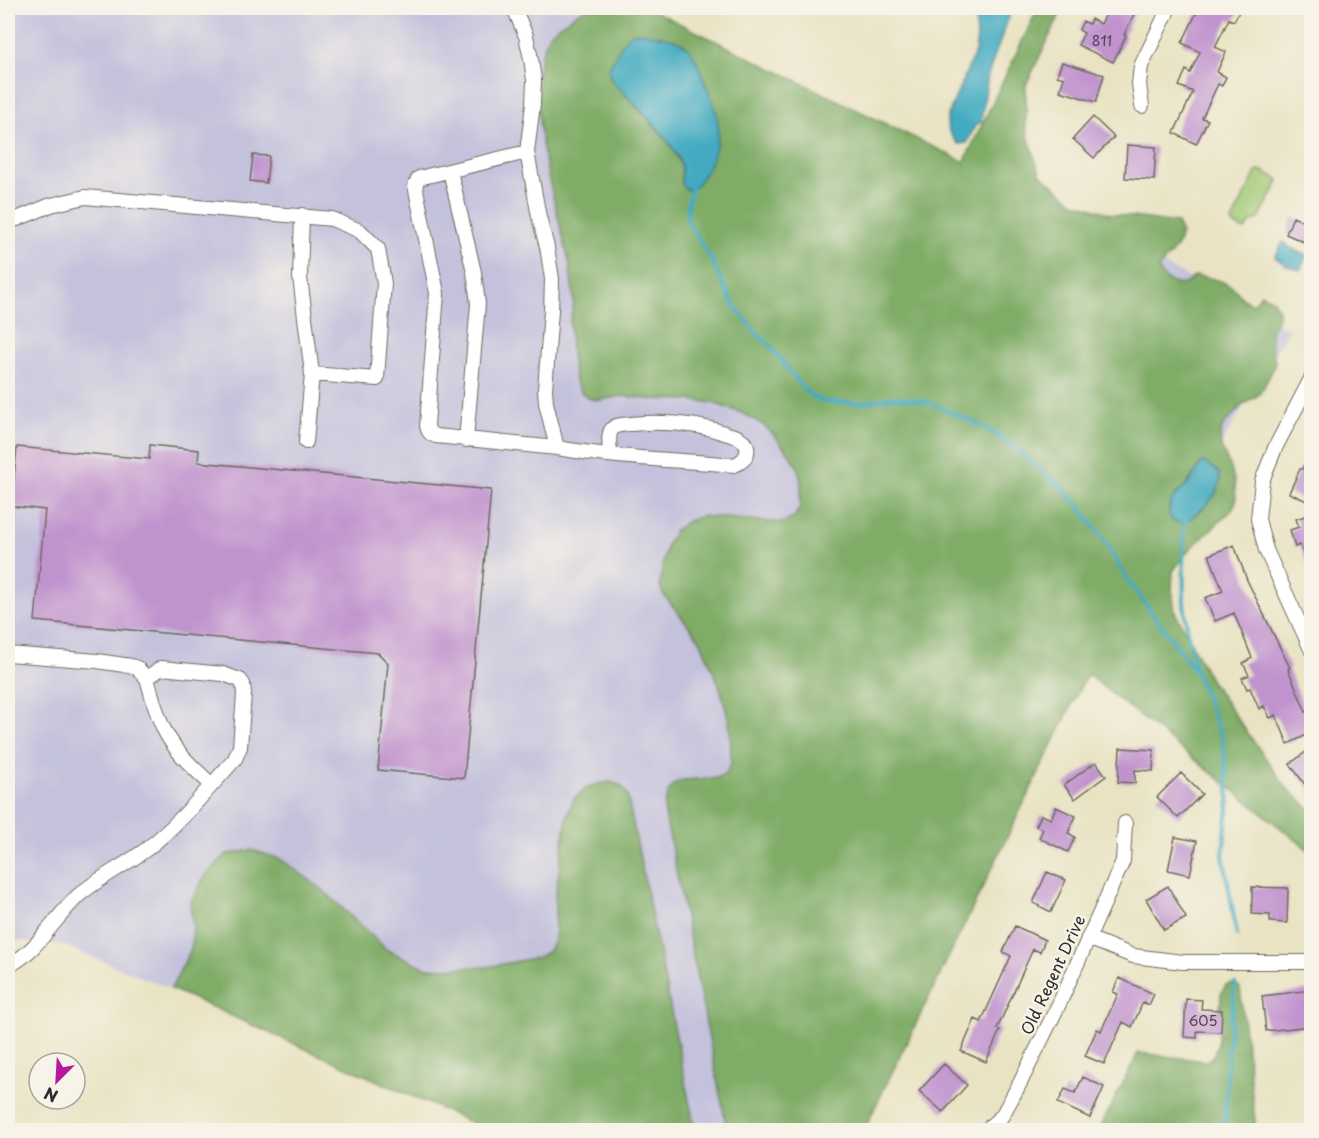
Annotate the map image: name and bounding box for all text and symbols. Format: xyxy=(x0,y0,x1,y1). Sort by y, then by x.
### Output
house number: 811 xyxy=(1092,30,1112,51)
street label: Old Regent Drive xyxy=(1014,911,1090,1038)
house number: 605 xyxy=(1189,1010,1217,1031)
north arrow xyxy=(27,1051,87,1111)
text: N xyxy=(40,1082,61,1109)

